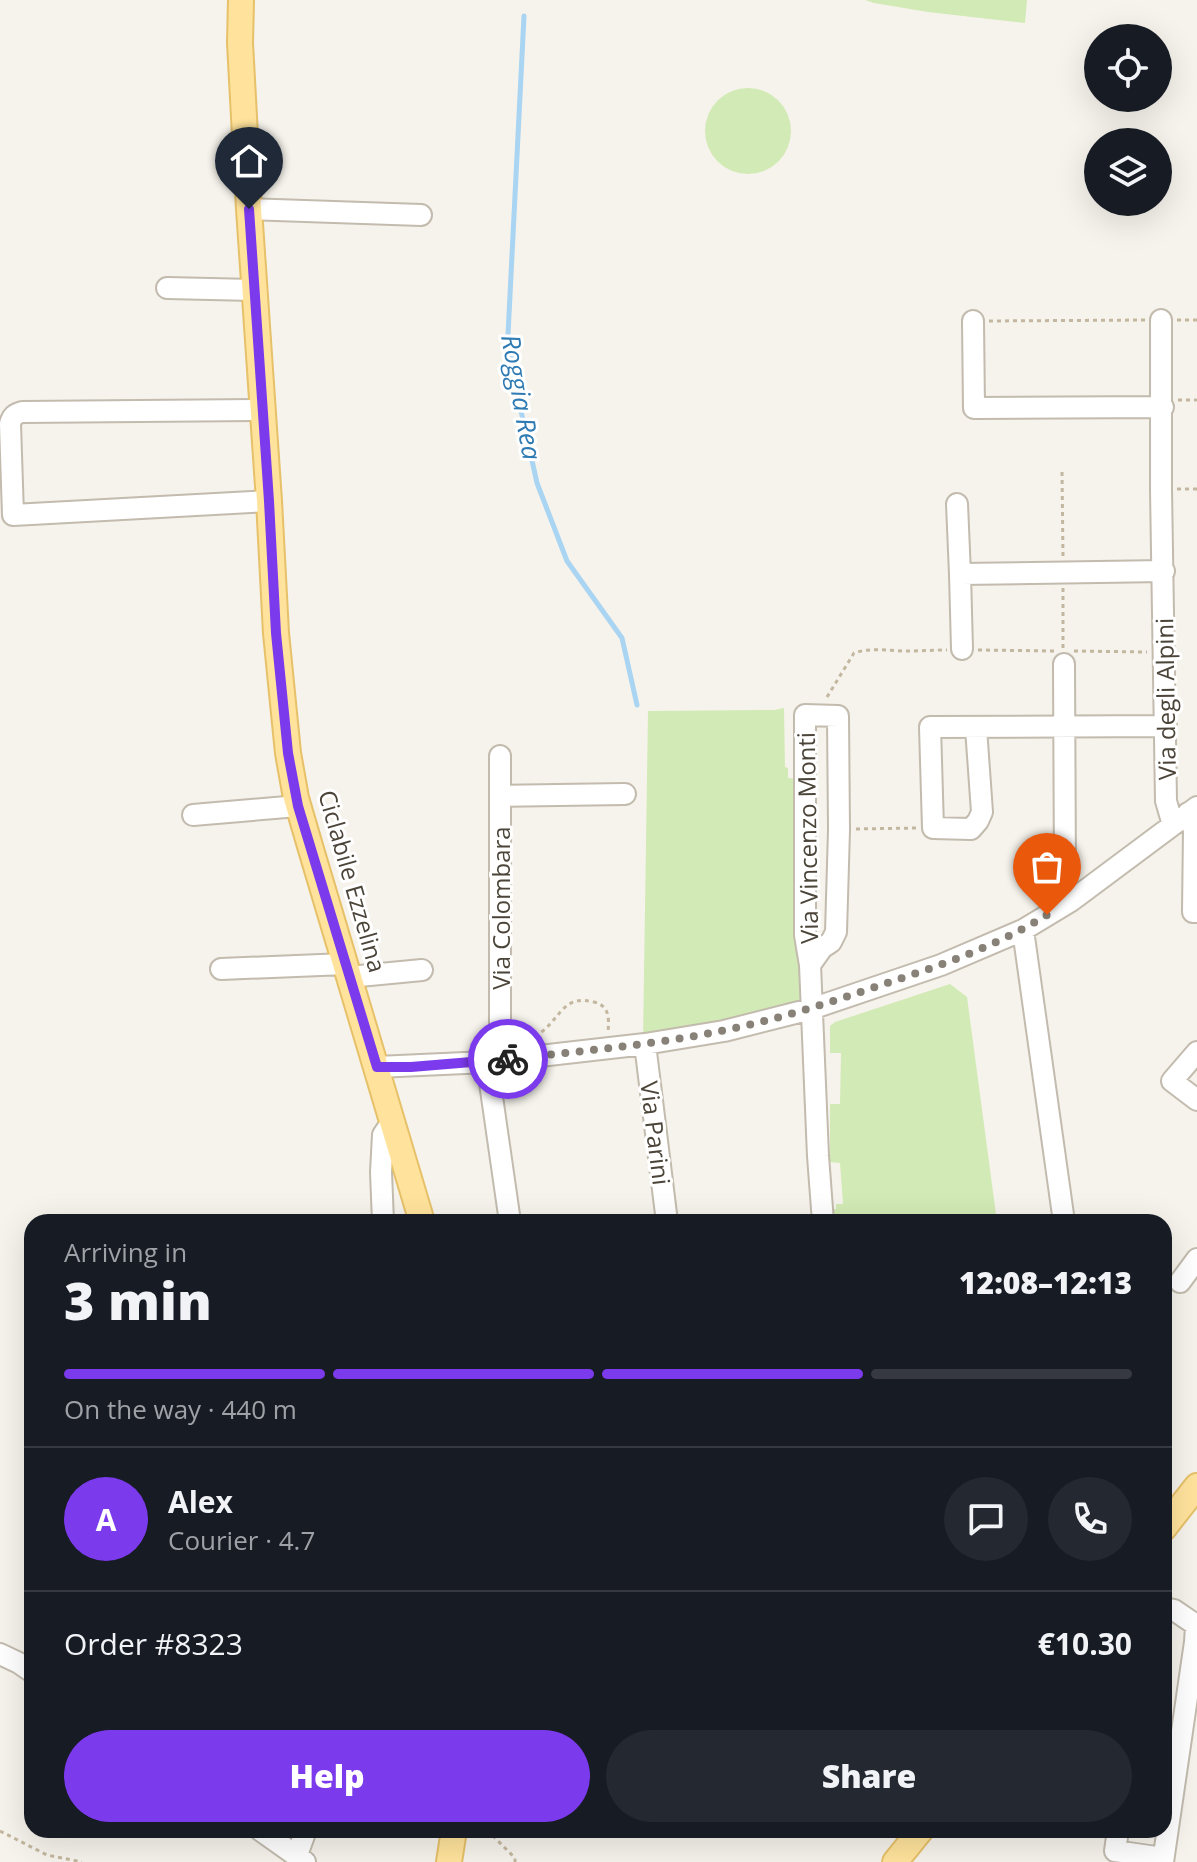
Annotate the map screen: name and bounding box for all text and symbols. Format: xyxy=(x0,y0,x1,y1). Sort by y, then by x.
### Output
map controls xyxy=(1084,24,1172,216)
button: locate xyxy=(1084,24,1172,112)
pin xyxy=(215,127,283,209)
button: layers xyxy=(1084,128,1172,216)
icon: home xyxy=(227,139,271,183)
water label: Roggia Rea xyxy=(493,331,551,463)
street label: Via degli Alpini xyxy=(1147,618,1183,780)
street label: Via Vincenzo Monti xyxy=(789,732,825,944)
street label: Ciclabile Ezzelina xyxy=(311,786,395,976)
street label: Via Colombara xyxy=(484,826,517,990)
pin xyxy=(1013,833,1081,915)
icon: bag xyxy=(1025,845,1069,889)
courier xyxy=(468,1019,548,1099)
icon: bike xyxy=(486,1037,530,1081)
street label: Via Parini xyxy=(633,1079,679,1187)
text: Arriving in xyxy=(64,1234,187,1270)
text: 12:08–12:13 xyxy=(959,1262,1132,1303)
text: 3 min xyxy=(64,1264,212,1335)
text: On the way · 440 m xyxy=(64,1391,297,1427)
button: chat xyxy=(944,1477,1028,1561)
button: phone xyxy=(1048,1477,1132,1561)
text: Alex xyxy=(168,1481,233,1522)
text: A xyxy=(96,1499,116,1540)
text: Courier · 4.7 xyxy=(168,1522,315,1558)
text: Order #8323 xyxy=(64,1623,243,1664)
text: €10.30 xyxy=(1038,1623,1132,1664)
button: Help xyxy=(64,1730,590,1822)
button: Share xyxy=(606,1730,1132,1822)

